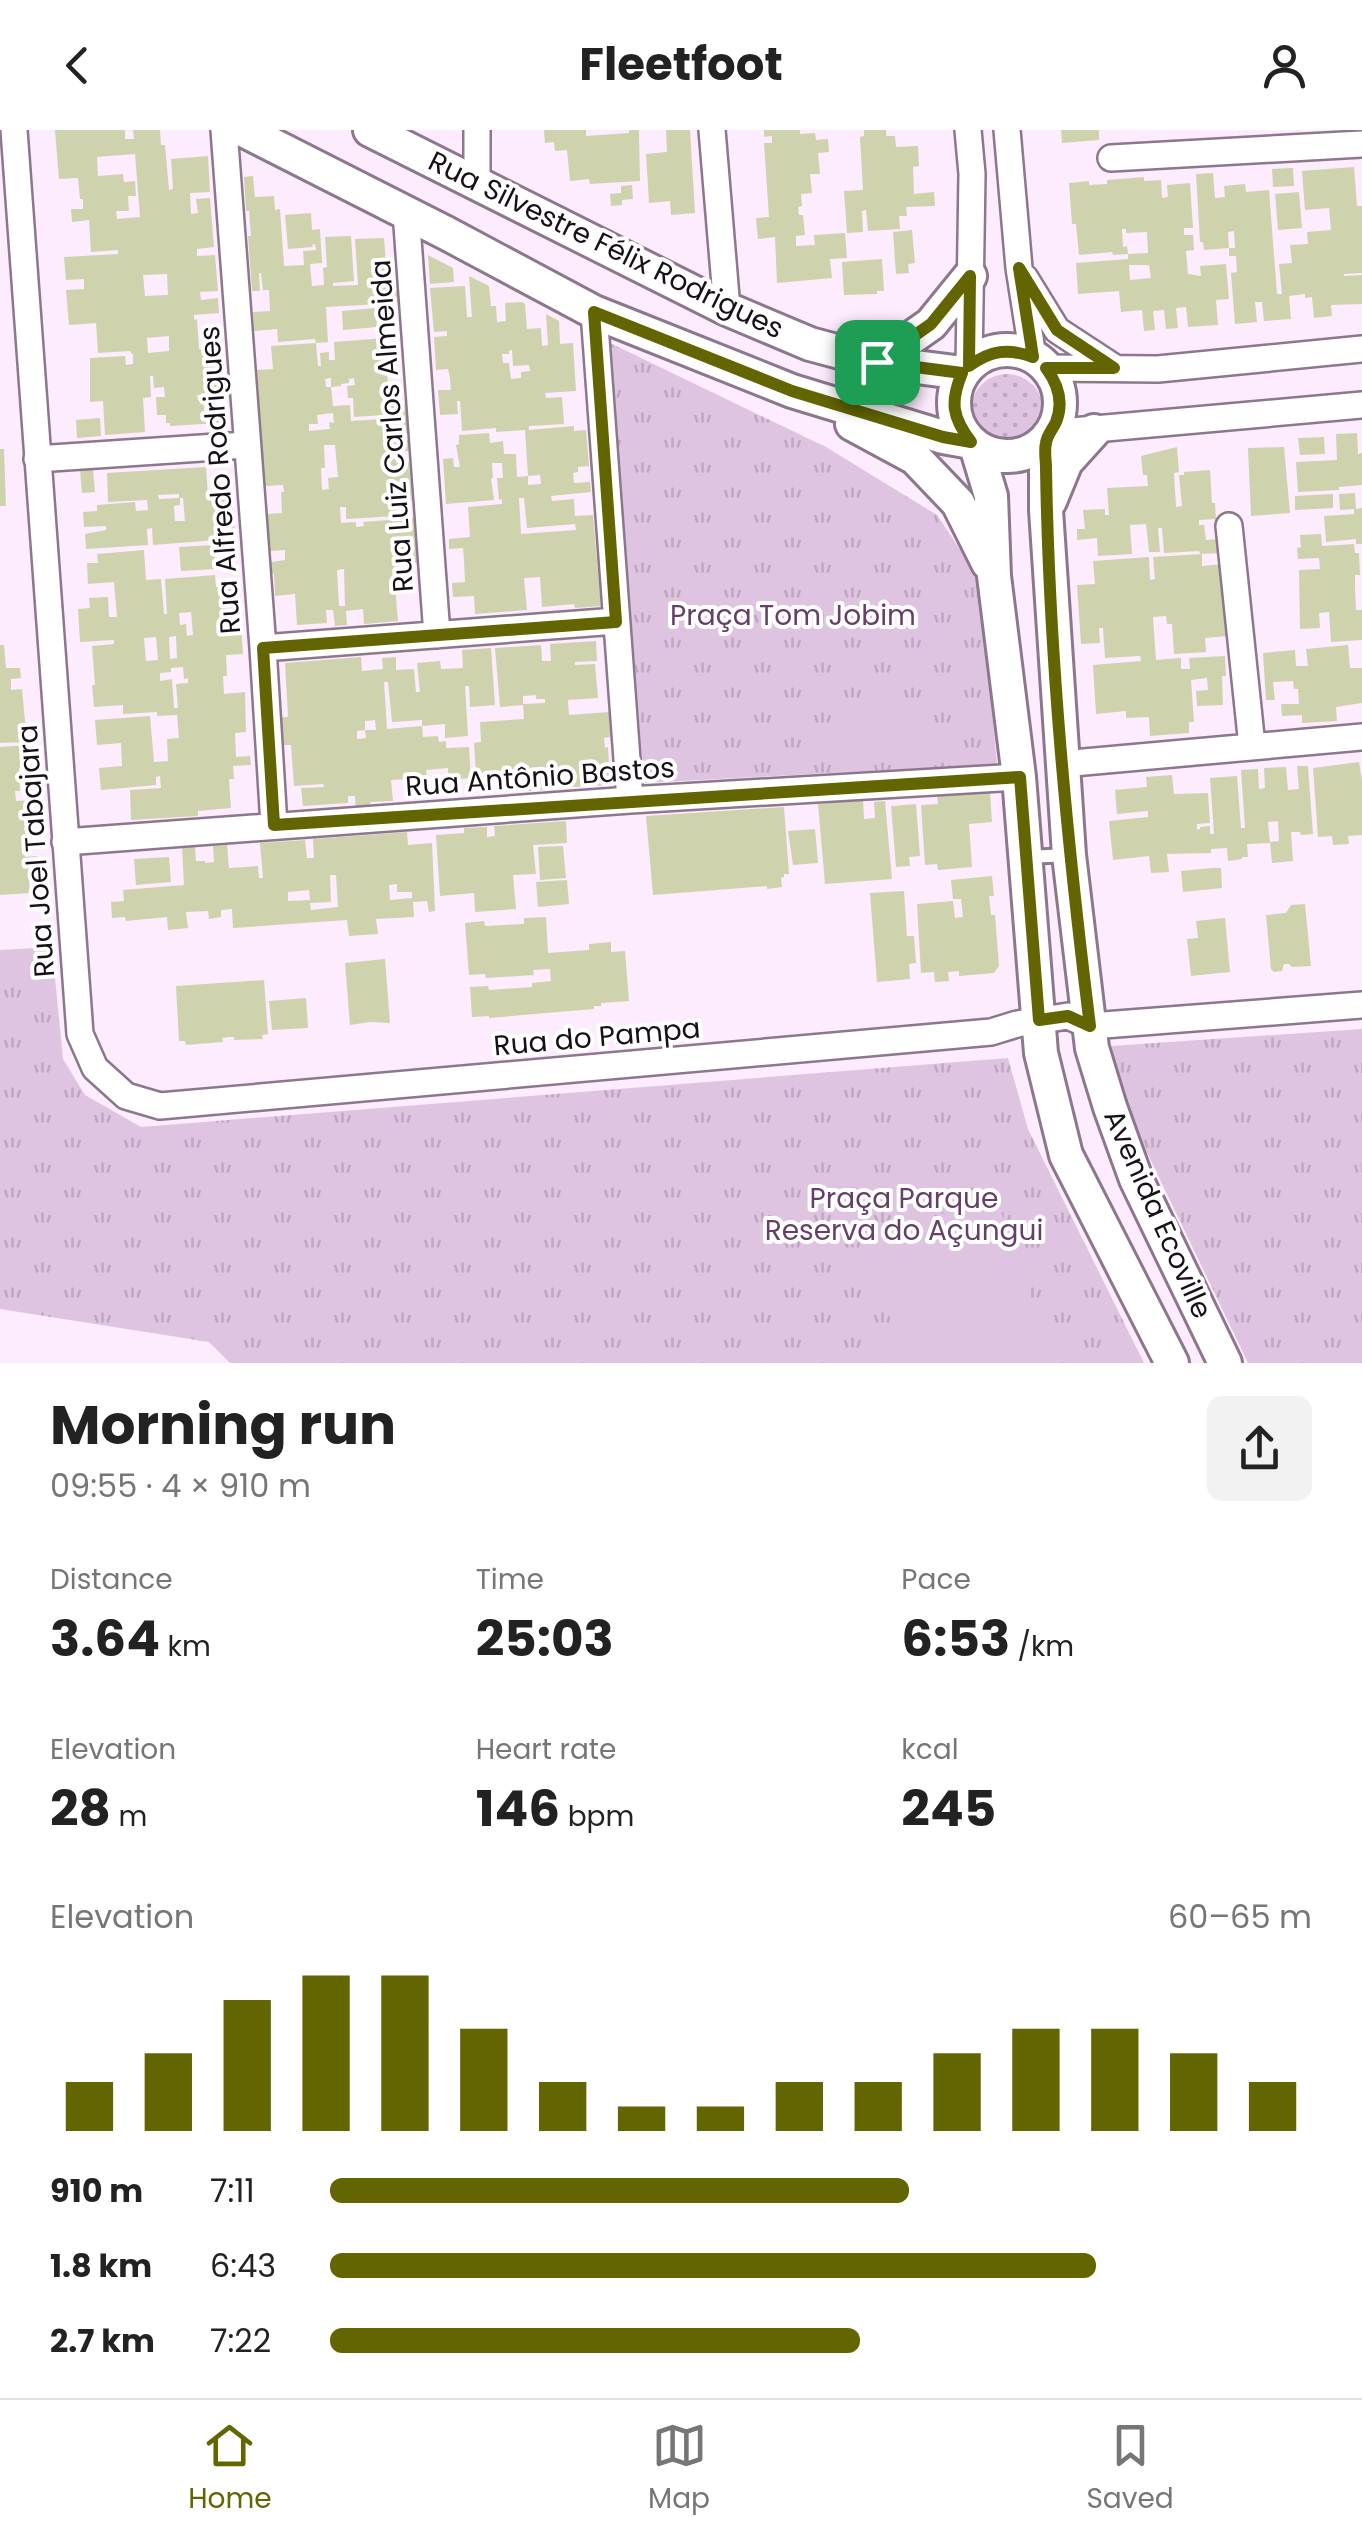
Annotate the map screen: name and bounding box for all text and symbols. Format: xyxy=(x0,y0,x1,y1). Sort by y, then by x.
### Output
text: Fleetfoot xyxy=(579,33,783,96)
icon: back xyxy=(50,38,105,93)
icon: person xyxy=(1257,38,1312,93)
street label: Rua Silvestre Félix Rodrigues xyxy=(422,142,790,348)
street label: Rua Luiz Carlos Almeida xyxy=(361,259,423,593)
pin xyxy=(835,320,920,405)
street label: Rua Alfredo Rodrigues xyxy=(190,325,250,635)
icon: arrive xyxy=(850,335,905,390)
park label: Praça Tom Jobim xyxy=(670,596,916,635)
street label: Rua Joel Tabajara xyxy=(8,723,64,979)
street label: Rua Antônio Bastos xyxy=(404,748,676,806)
street label: Rua do Pampa xyxy=(492,1009,702,1065)
street label: Avenida Ecoville xyxy=(1094,1103,1222,1325)
park label: Praça Parque Reserva do Açungui xyxy=(765,1179,1043,1250)
text: Morning run xyxy=(50,1386,396,1463)
button: share xyxy=(1207,1396,1312,1501)
text: 09:55 · 4 × 910 m xyxy=(50,1463,311,1508)
text: Distance xyxy=(50,1560,173,1599)
text: Time xyxy=(476,1560,544,1599)
text: Pace xyxy=(901,1560,971,1599)
text: 3.64 xyxy=(50,1603,160,1674)
text: 25:03 xyxy=(476,1603,614,1674)
text: 6:53 xyxy=(901,1603,1010,1674)
text: km xyxy=(160,1627,211,1666)
text: /km xyxy=(1010,1627,1074,1666)
text: Elevation xyxy=(50,1730,176,1769)
text: Heart rate xyxy=(476,1730,616,1769)
text: kcal xyxy=(901,1730,959,1769)
text: 28 xyxy=(50,1773,111,1844)
text: 146 xyxy=(476,1773,560,1844)
text: 245 xyxy=(901,1773,996,1844)
text: m xyxy=(111,1797,147,1836)
text: bpm xyxy=(560,1797,634,1836)
text: Elevation xyxy=(50,1894,194,1939)
text: 60–65 m xyxy=(1168,1894,1312,1939)
text: 910 m xyxy=(50,2168,143,2213)
text: 7:11 xyxy=(210,2168,255,2213)
text: 1.8 km xyxy=(50,2243,152,2288)
text: 6:43 xyxy=(210,2243,276,2288)
text: 2.7 km xyxy=(50,2318,155,2363)
text: 7:22 xyxy=(210,2318,271,2363)
tab: Home xyxy=(188,2418,272,2520)
tab: Map xyxy=(648,2418,710,2520)
tab: Saved xyxy=(1086,2418,1174,2520)

